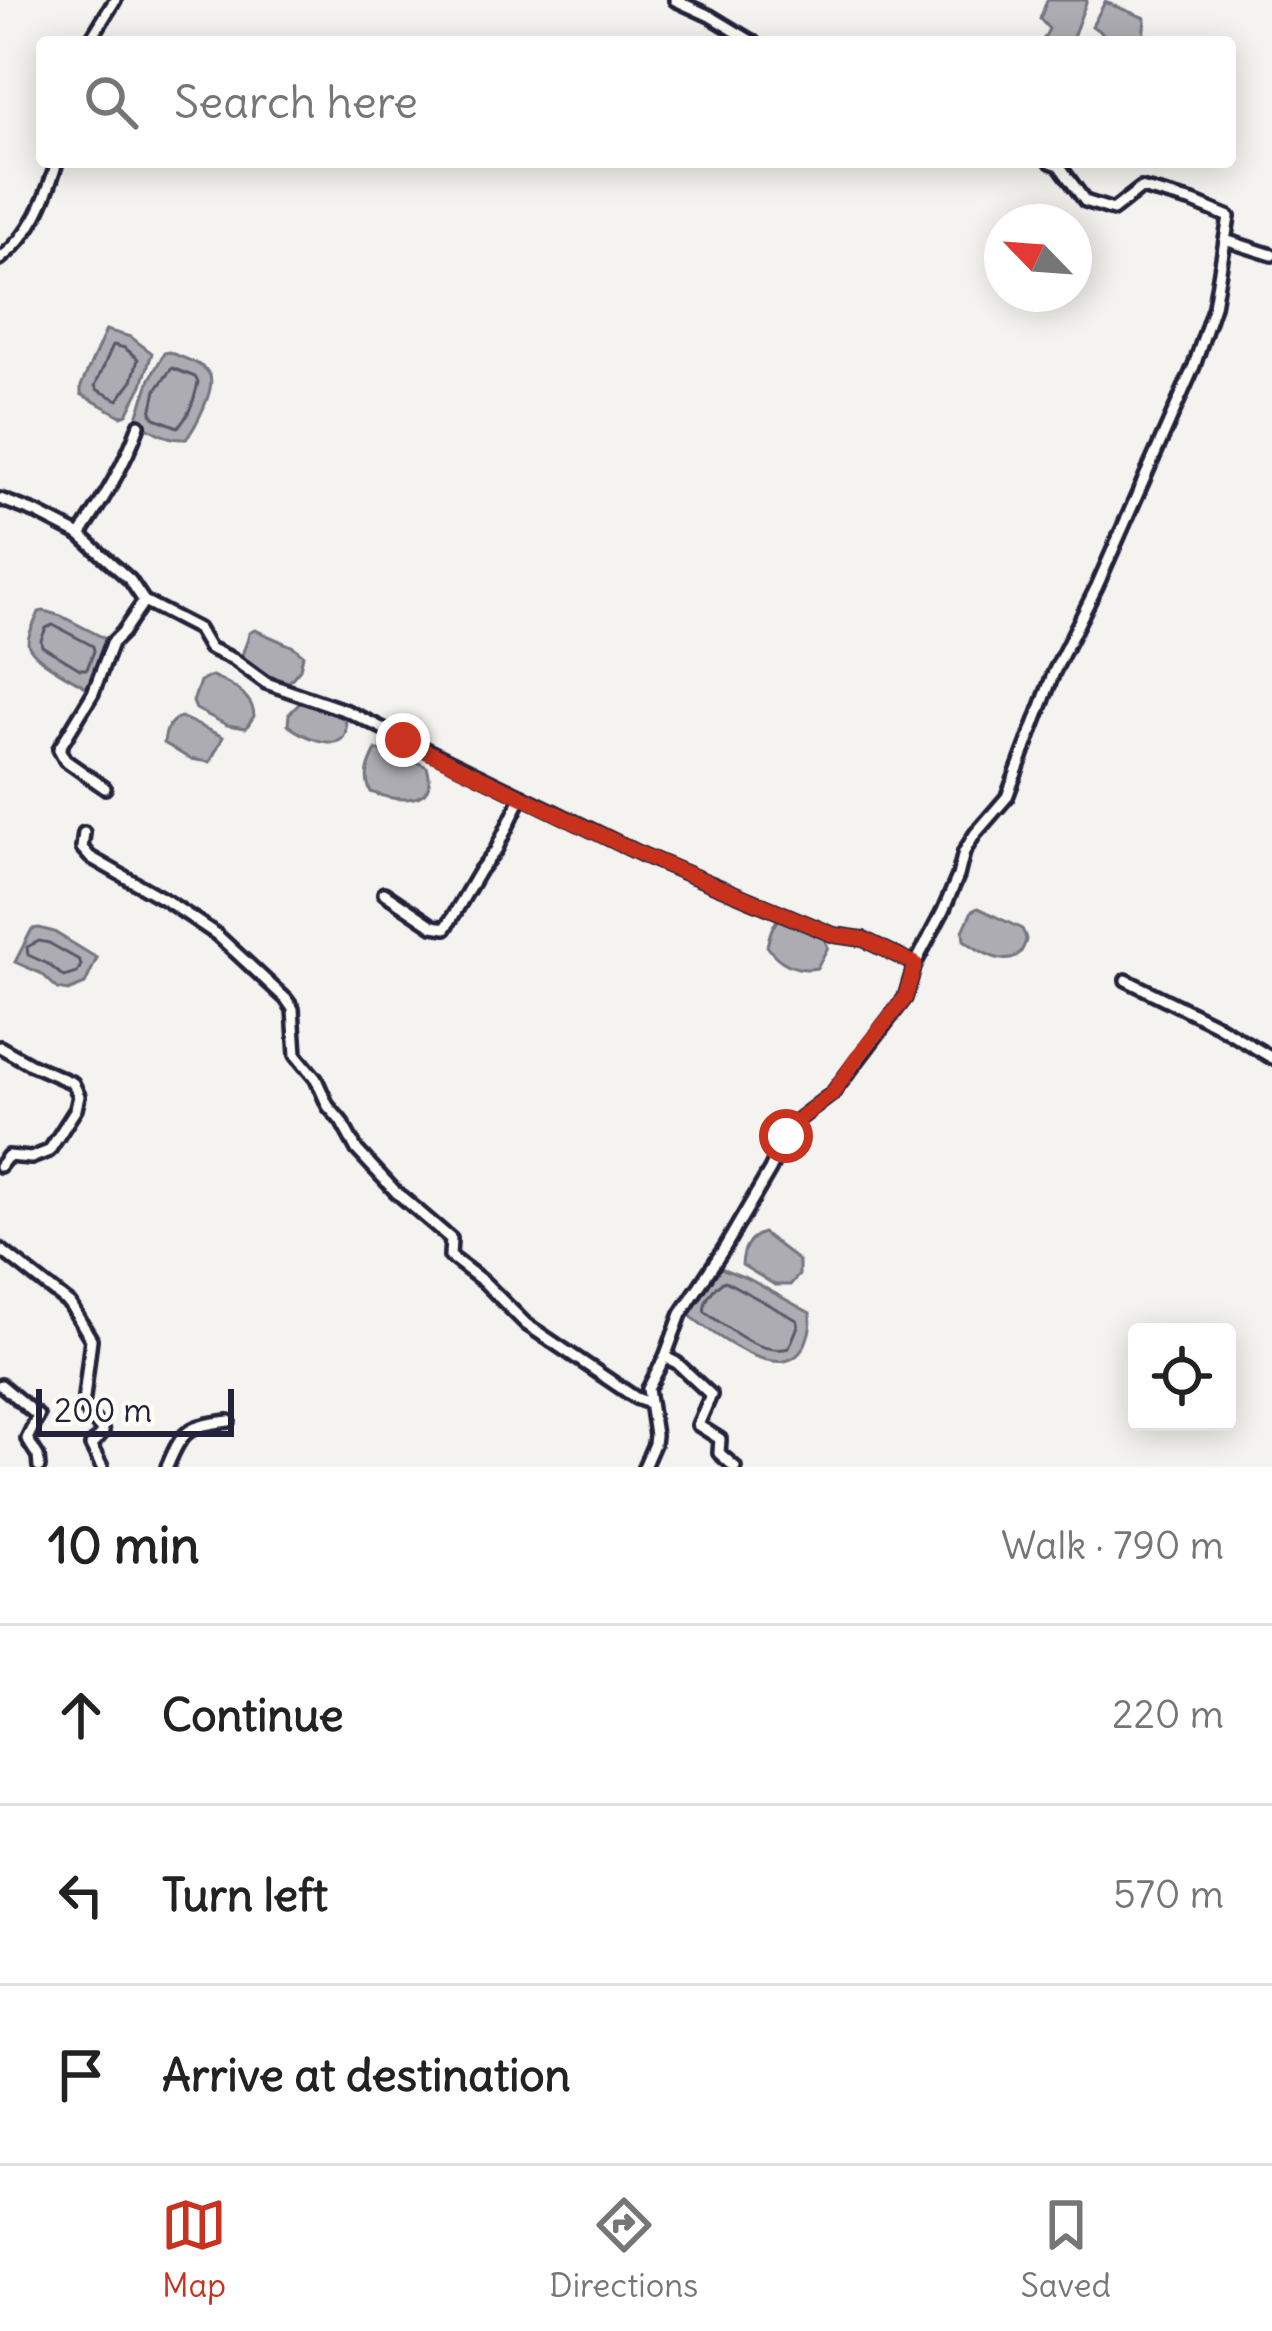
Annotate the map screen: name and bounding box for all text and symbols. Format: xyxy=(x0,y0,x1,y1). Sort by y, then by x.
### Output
search box xyxy=(36,36,1236,168)
icon: search xyxy=(78,69,144,135)
text: Search here xyxy=(174,74,418,130)
north arrow xyxy=(984,204,1092,312)
route end xyxy=(376,713,430,767)
route start xyxy=(759,1109,813,1163)
map controls xyxy=(1128,1323,1236,1431)
button: locate xyxy=(1128,1323,1236,1431)
scale bar xyxy=(36,1383,234,1436)
text: 200 m xyxy=(54,1389,152,1431)
text: 10 min xyxy=(48,1513,200,1577)
text: Walk · 790 m xyxy=(1001,1521,1224,1570)
icon: ahead xyxy=(48,1682,114,1748)
text: Continue xyxy=(162,1687,344,1743)
text: 220 m xyxy=(1112,1690,1224,1739)
icon: left xyxy=(48,1862,114,1928)
text: Turn left xyxy=(162,1867,328,1923)
text: 570 m xyxy=(1113,1870,1224,1919)
icon: arrive xyxy=(48,2042,114,2108)
text: Arrive at destination xyxy=(162,2047,571,2103)
tab: Map xyxy=(161,2192,227,2306)
tab: Directions xyxy=(549,2192,698,2306)
tab: Saved xyxy=(1021,2192,1111,2306)

